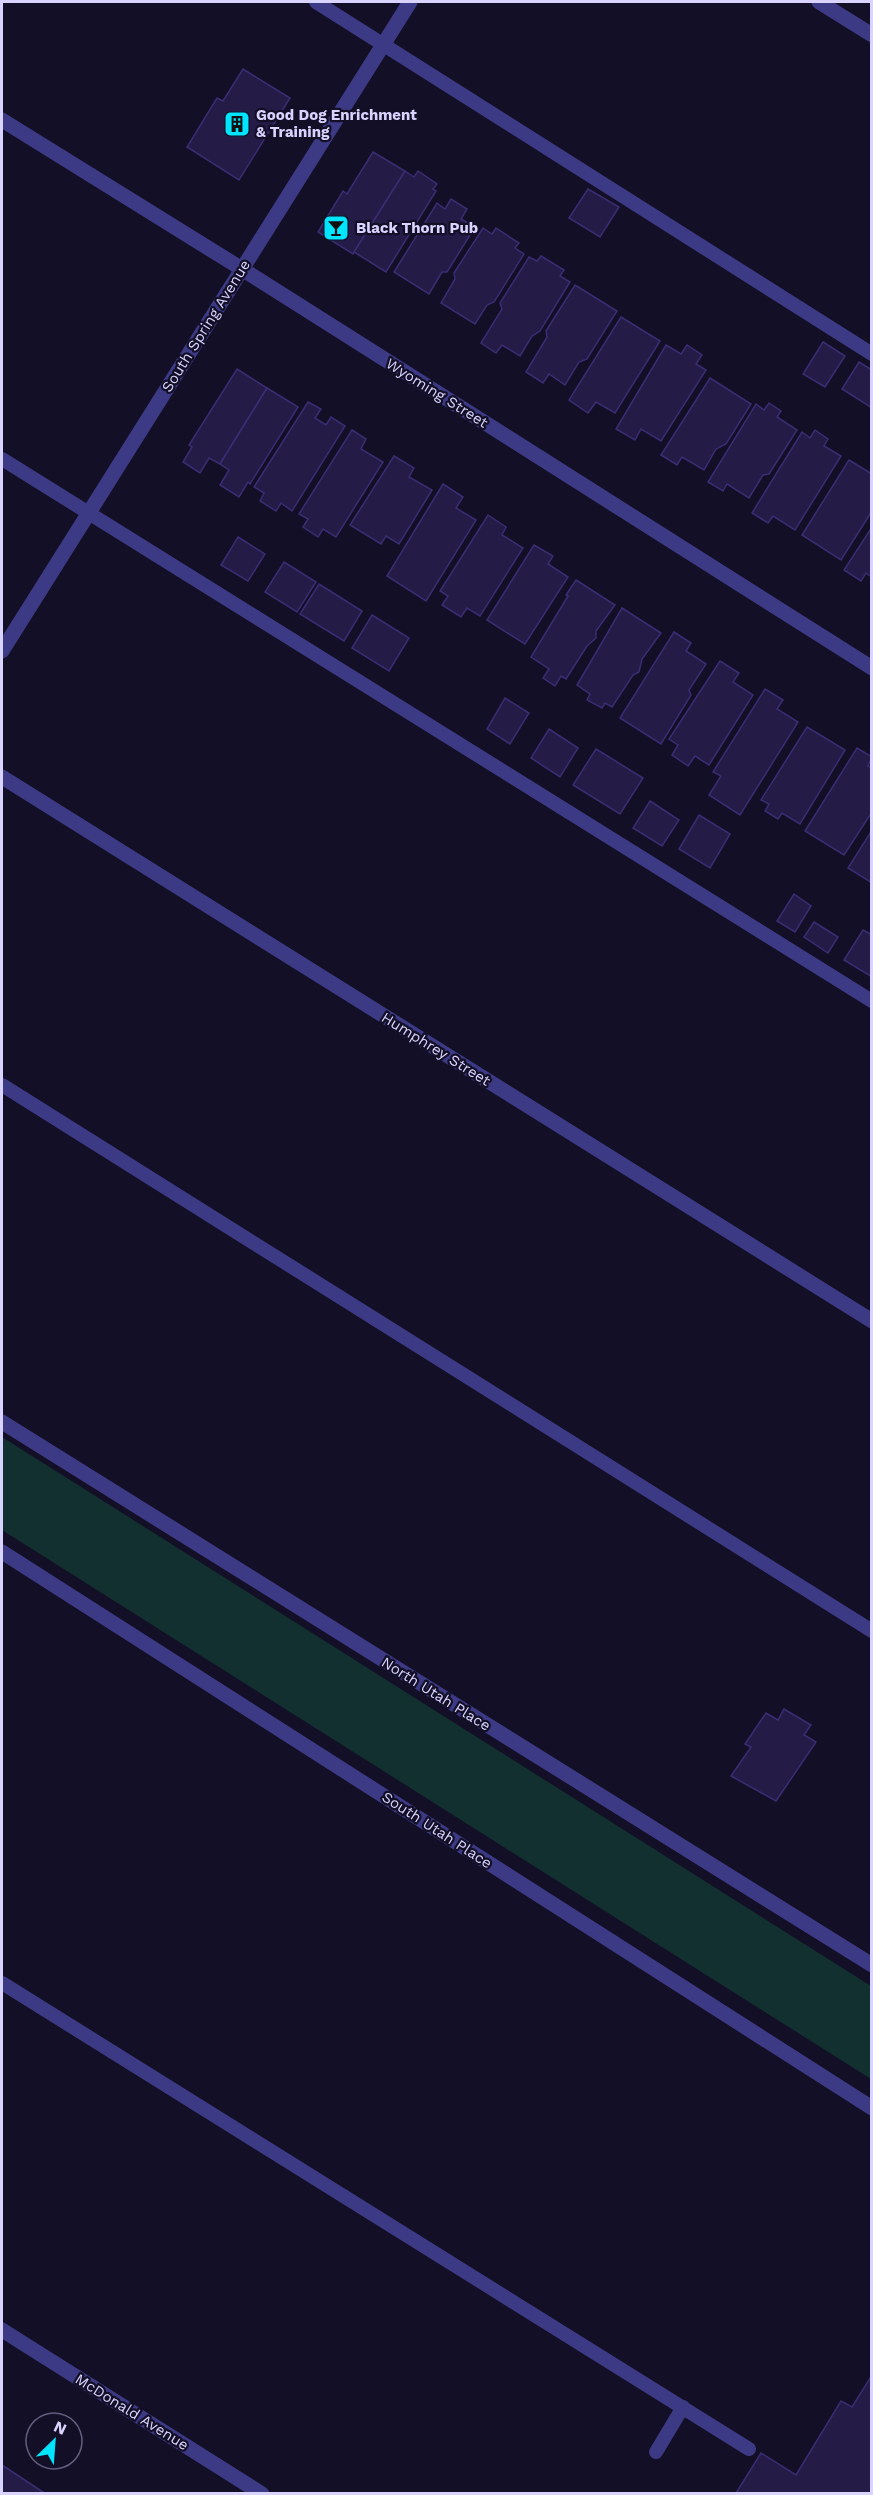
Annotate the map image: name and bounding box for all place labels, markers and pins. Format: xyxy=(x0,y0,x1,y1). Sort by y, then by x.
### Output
place label: Good Dog Enrichment & Training xyxy=(256,106,417,141)
building icon: Good Dog Enrichment & Training xyxy=(222,109,252,139)
bar icon: Black Thorn Pub xyxy=(321,213,351,243)
place label: Black Thorn Pub xyxy=(356,219,478,237)

